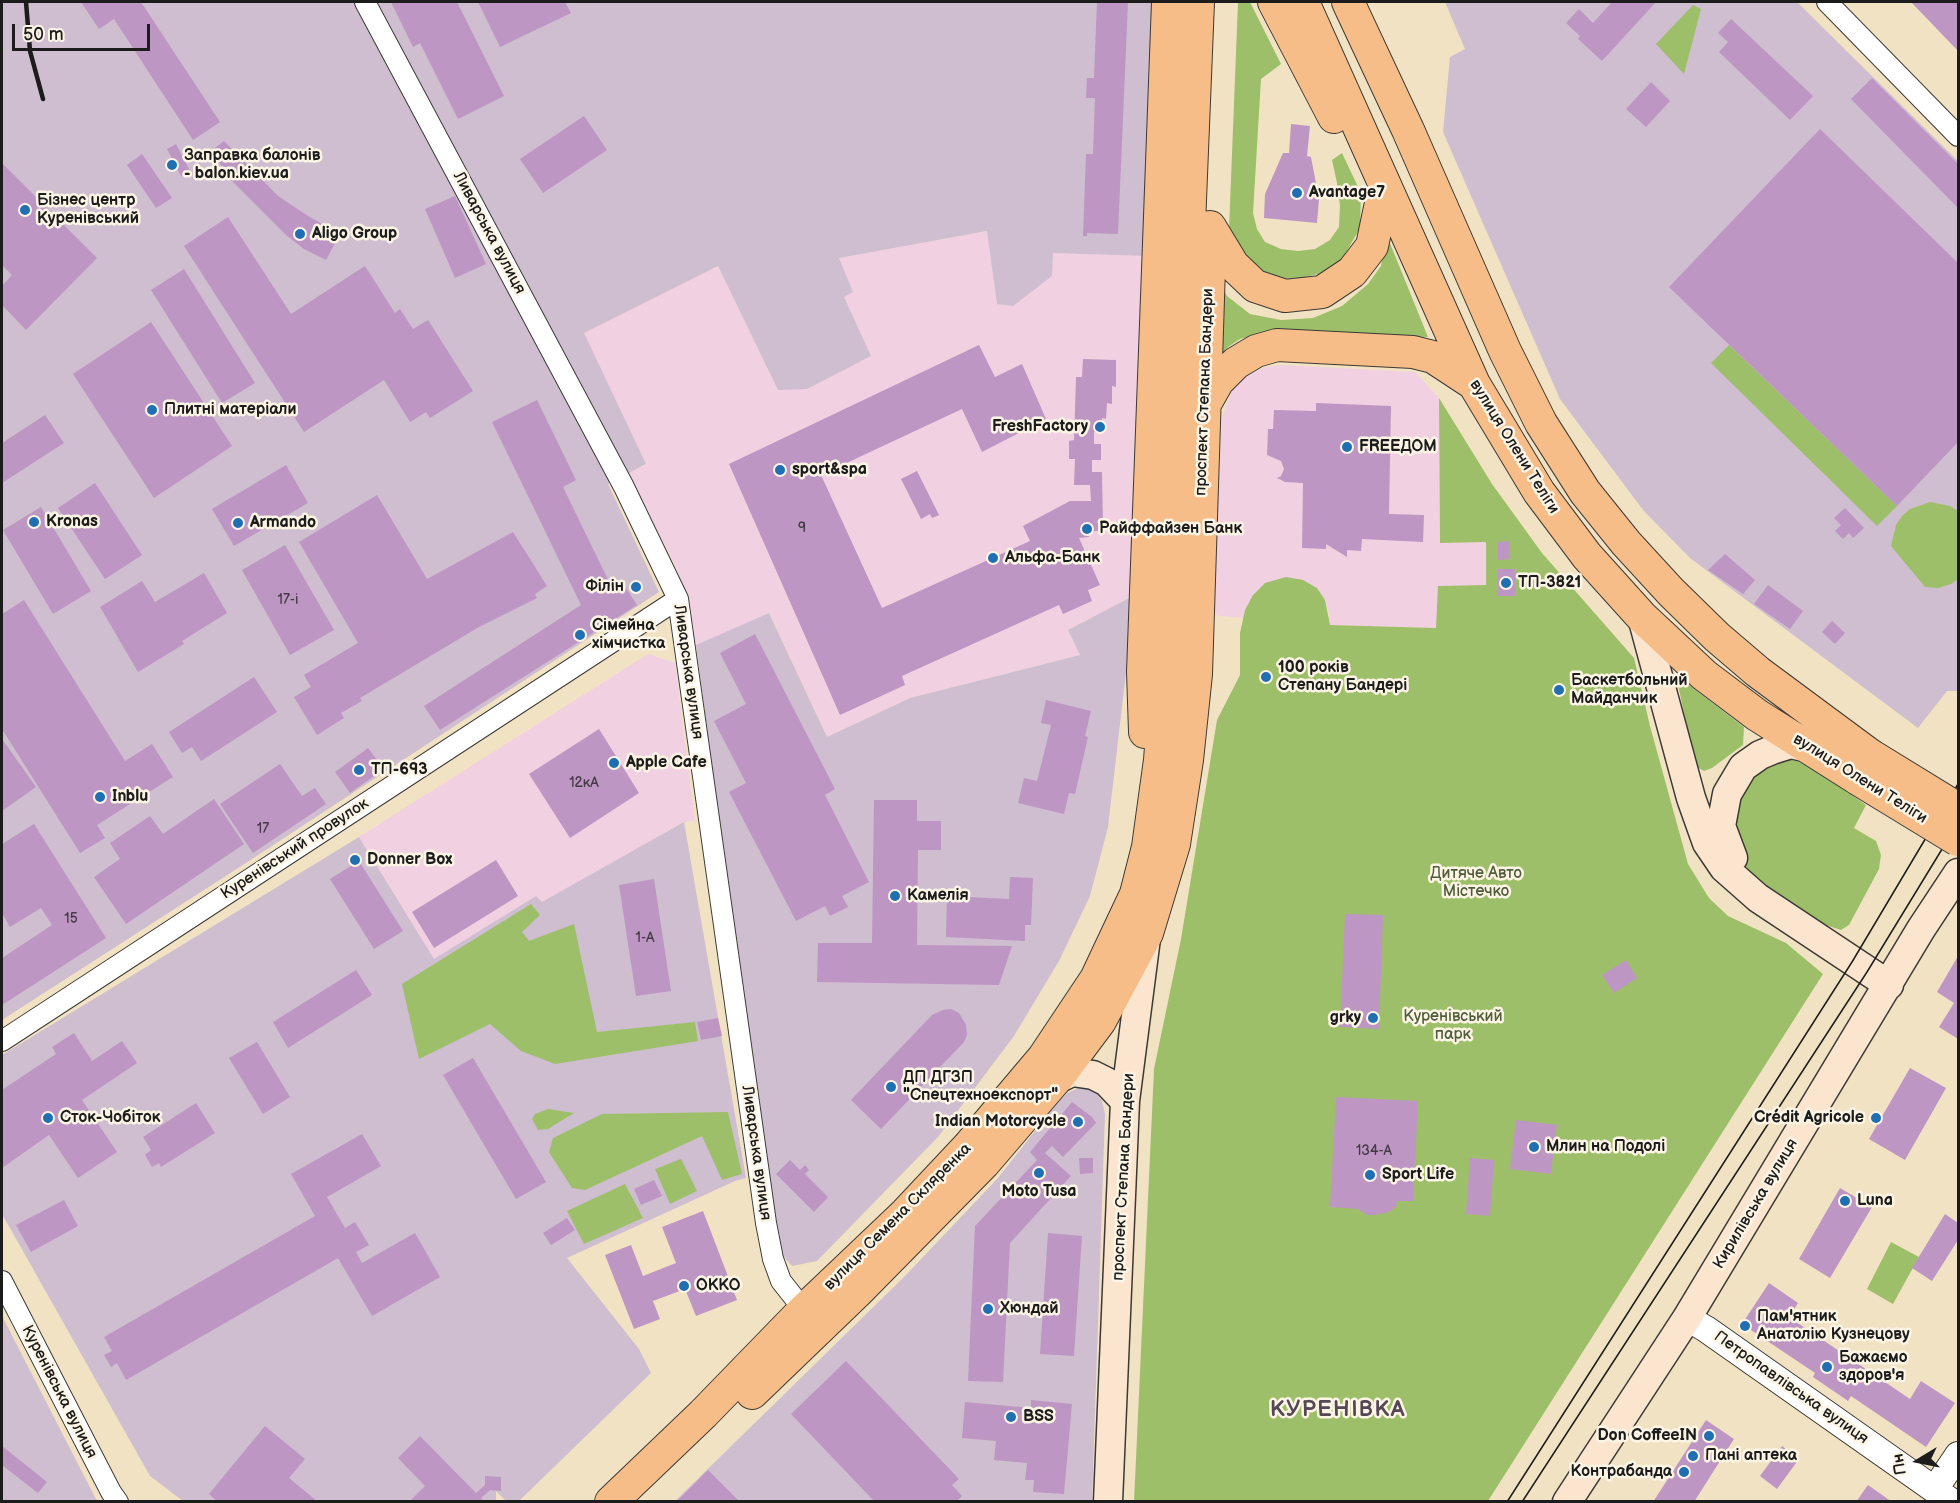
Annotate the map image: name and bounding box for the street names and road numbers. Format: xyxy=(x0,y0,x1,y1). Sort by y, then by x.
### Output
street label: Ливарська вулиця xyxy=(449,169,529,297)
street label: проспект Степана Бандери xyxy=(1192,288,1218,496)
street label: вулиця Олени Теліги xyxy=(1465,376,1563,518)
street label: Ливарська вулиця xyxy=(669,603,707,741)
street label: вулиця Олени Теліги xyxy=(1789,730,1931,828)
street label: Куренівський провулок xyxy=(218,794,372,904)
street label: проспект Степана Бандери xyxy=(1109,1073,1139,1281)
street label: Ливарська вулиця xyxy=(737,1084,775,1222)
street label: Кирилівська вулиця xyxy=(1710,1135,1802,1273)
street label: вулиця Семена Скляренка xyxy=(820,1139,976,1295)
street label: Куренівська вулиця xyxy=(17,1322,101,1462)
street label: Петропавлівська вулиця xyxy=(1710,1327,1872,1449)

